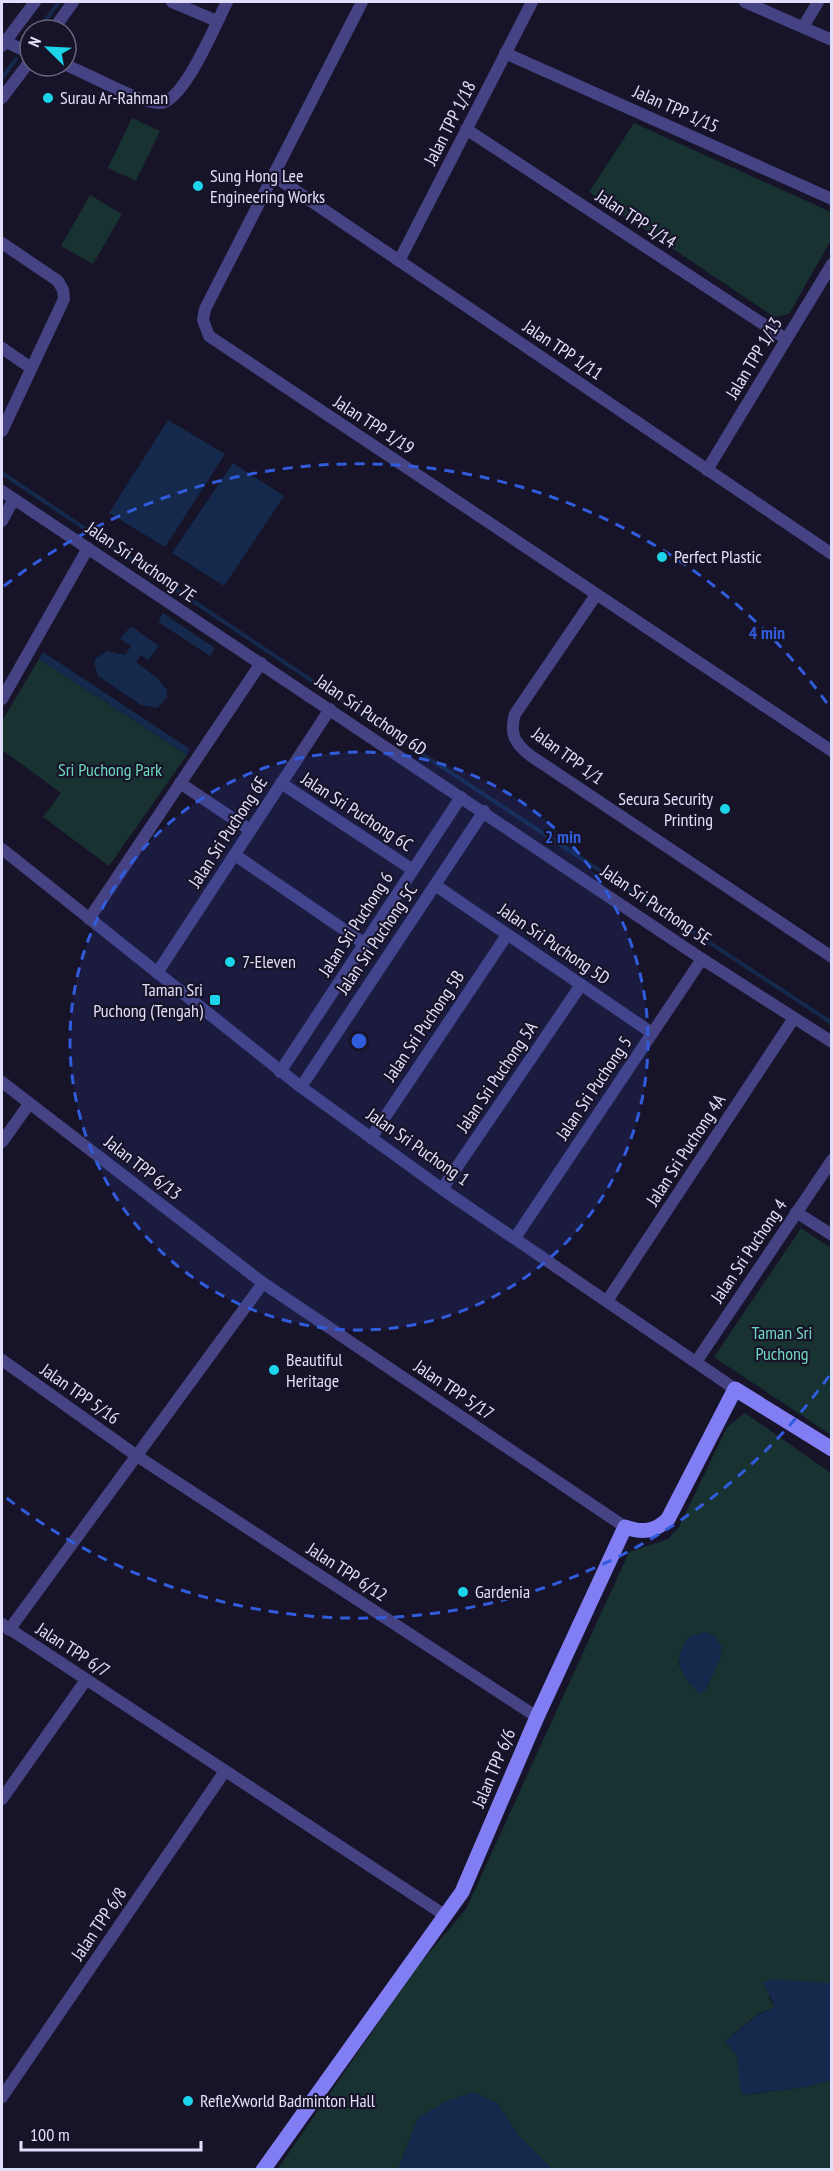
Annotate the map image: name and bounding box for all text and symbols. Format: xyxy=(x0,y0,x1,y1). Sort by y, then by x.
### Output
north arrow xyxy=(18,18,78,78)
text: N xyxy=(23,34,45,50)
street label: Jalan TPP 1/18 xyxy=(418,77,481,170)
street label: Jalan TPP 1/15 xyxy=(629,79,723,138)
place label: Surau Ar-Rahman xyxy=(60,86,168,109)
marker: Surau Ar-Rahman xyxy=(41,91,55,105)
place label: Sung Hong Lee Engineering Works xyxy=(210,164,325,208)
marker: Sung Hong Lee Engineering Works xyxy=(191,179,205,193)
street label: Jalan TPP 1/14 xyxy=(591,184,681,253)
street label: Jalan TPP 1/13 xyxy=(720,313,787,404)
street label: Jalan TPP 1/11 xyxy=(518,314,608,385)
street label: Jalan TPP 1/19 xyxy=(329,390,419,459)
street label: Jalan Sri Puchong 7E xyxy=(81,516,201,607)
place label: Perfect Plastic xyxy=(674,545,762,568)
marker: Perfect Plastic xyxy=(655,550,669,564)
text: 4 min xyxy=(749,621,785,644)
street label: Jalan Sri Puchong 6D xyxy=(310,668,431,760)
street label: Jalan TPP 1/1 xyxy=(527,721,609,789)
park label: Sri Puchong Park xyxy=(58,758,162,781)
street label: Jalan Sri Puchong 6C xyxy=(296,766,417,856)
street label: Jalan Sri Puchong 6E xyxy=(183,772,272,892)
place label: Secura Security Printing xyxy=(618,787,713,831)
marker: Secura Security Printing xyxy=(718,802,732,816)
text: 2 min xyxy=(545,825,581,848)
street label: Jalan Sri Puchong 5E xyxy=(596,859,716,950)
street label: Jalan Sri Puchong 6 xyxy=(313,867,398,981)
street label: Jalan Sri Puchong 5C xyxy=(331,879,422,999)
street label: Jalan Sri Puchong 5D xyxy=(493,897,614,989)
place label: 7-Eleven xyxy=(242,950,296,973)
marker: 7-Eleven xyxy=(223,955,237,969)
street label: Jalan Sri Puchong 5B xyxy=(378,966,469,1086)
place label: Taman Sri Puchong (Tengah) xyxy=(93,978,204,1022)
marker: Taman Sri Puchong (Tengah) xyxy=(208,993,222,1007)
street label: Jalan Sri Puchong 5A xyxy=(451,1017,542,1137)
centre of rings xyxy=(349,1031,369,1051)
street label: Jalan Sri Puchong 5 xyxy=(550,1031,637,1145)
street label: Jalan Sri Puchong 4A xyxy=(640,1089,731,1211)
street label: Jalan Sri Puchong 1 xyxy=(362,1102,474,1190)
street label: Jalan TPP 6/13 xyxy=(99,1130,186,1205)
street label: Jalan Sri Puchong 4 xyxy=(705,1194,792,1308)
park label: Taman Sri Puchong xyxy=(752,1321,812,1365)
place label: Beautiful Heritage xyxy=(286,1348,343,1392)
street label: Jalan TPP 5/17 xyxy=(409,1354,499,1425)
street label: Jalan TPP 5/16 xyxy=(35,1357,124,1429)
marker: Beautiful Heritage xyxy=(267,1363,281,1377)
street label: Jalan TPP 6/12 xyxy=(302,1537,392,1606)
place label: Gardenia xyxy=(475,1580,530,1603)
marker: Gardenia xyxy=(456,1585,470,1599)
street label: Jalan TPP 6/7 xyxy=(31,1617,114,1682)
street label: Jalan TPP 6/6 xyxy=(466,1725,520,1812)
street label: Jalan TPP 6/8 xyxy=(65,1883,131,1965)
place label: RefleXworld Badminton Hall xyxy=(200,2089,376,2112)
marker: RefleXworld Badminton Hall xyxy=(181,2094,195,2108)
scale bar xyxy=(21,2114,201,2152)
text: 100 m xyxy=(30,2123,70,2146)

